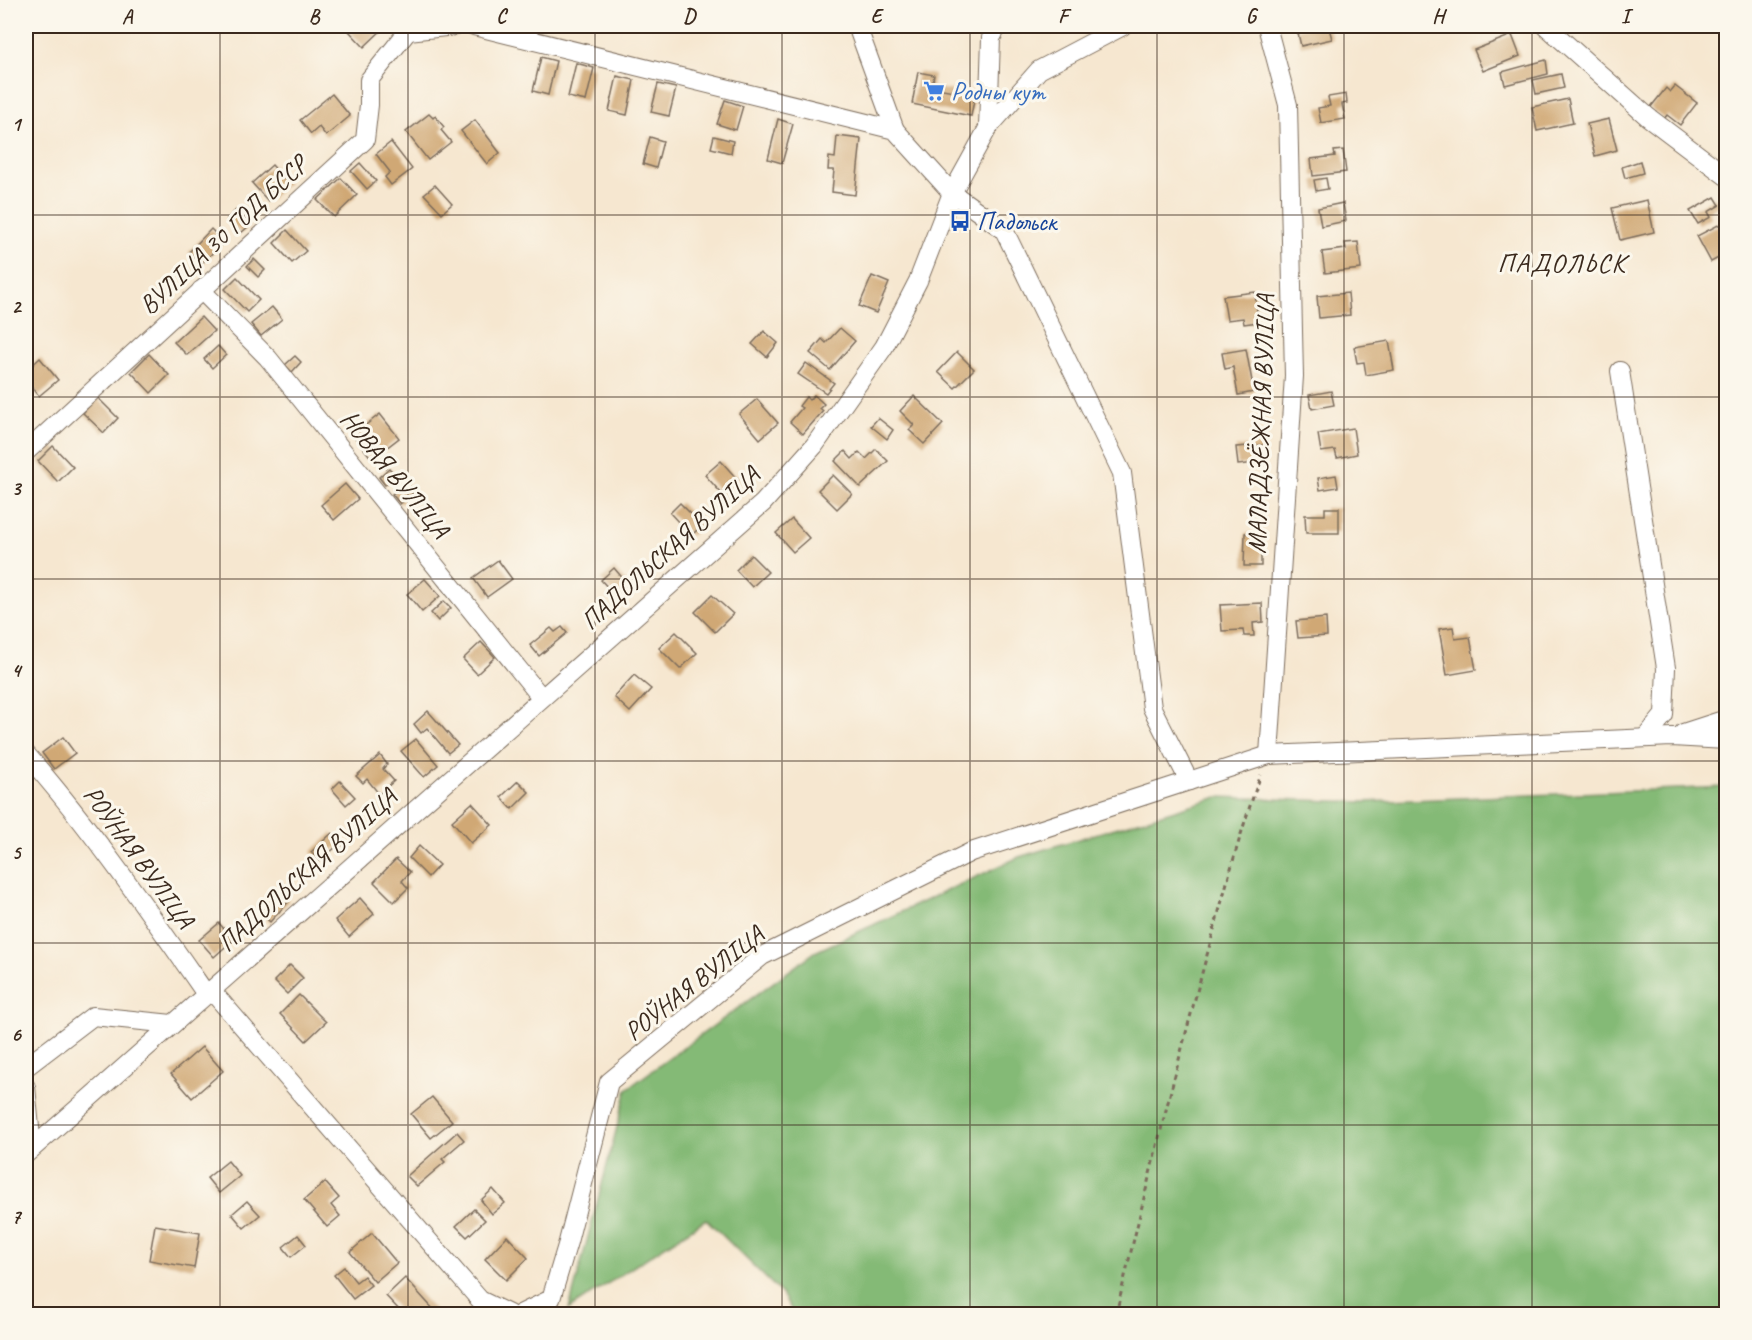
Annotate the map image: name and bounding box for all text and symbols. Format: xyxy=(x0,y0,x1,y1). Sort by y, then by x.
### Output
text: A xyxy=(122,4,134,29)
text: B xyxy=(309,4,321,29)
text: C xyxy=(496,4,508,29)
text: D xyxy=(683,4,697,29)
text: E xyxy=(871,4,885,29)
text: F xyxy=(1058,4,1072,29)
text: G xyxy=(1246,4,1259,29)
text: H xyxy=(1432,4,1447,29)
text: I xyxy=(1621,4,1634,29)
place label: Родны кут xyxy=(951,75,1047,108)
supermarket icon: Родны кут xyxy=(922,79,946,103)
text: 1 xyxy=(12,112,23,137)
street label: ВУЛІЦА 30 ГОД БССР xyxy=(132,146,317,321)
place label: Падольск xyxy=(977,205,1059,238)
bus stop icon: Падольск xyxy=(948,209,972,233)
district label: ПАДОЛЬСК xyxy=(1497,246,1631,280)
street label: МАЛАДЗЁЖНАЯ ВУЛІЦА xyxy=(1240,292,1282,554)
text: 2 xyxy=(12,294,23,319)
street label: НОВАЯ ВУЛІЦА xyxy=(333,403,458,546)
street label: ПАДОЛЬСКАЯ ВУЛІЦА xyxy=(574,458,768,637)
text: 3 xyxy=(12,476,23,501)
text: 4 xyxy=(12,658,24,683)
street label: РОЎНАЯ ВУЛІЦА xyxy=(76,779,203,936)
street label: ПАДОЛЬСКАЯ ВУЛІЦА xyxy=(211,780,405,959)
text: 5 xyxy=(12,840,23,865)
street label: РОЎНАЯ ВУЛІЦА xyxy=(618,917,772,1048)
text: 6 xyxy=(11,1022,22,1047)
text: 7 xyxy=(12,1204,23,1229)

